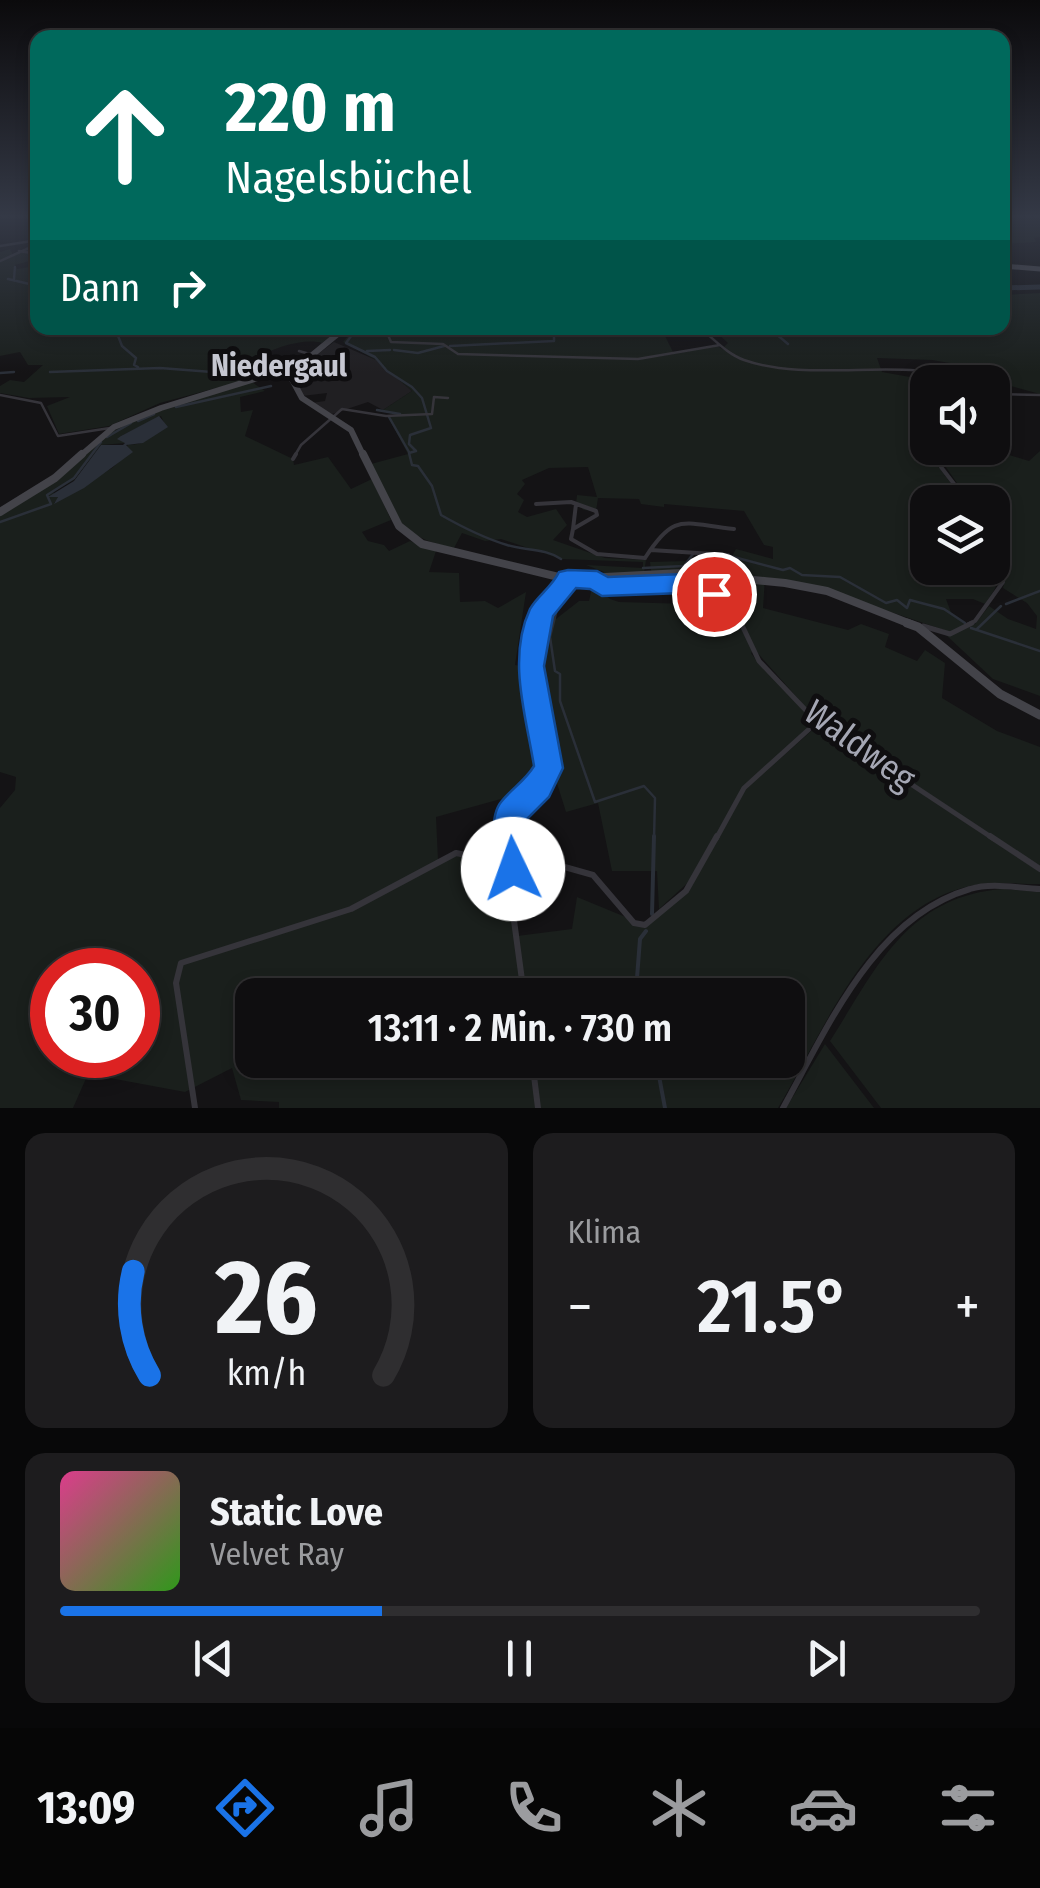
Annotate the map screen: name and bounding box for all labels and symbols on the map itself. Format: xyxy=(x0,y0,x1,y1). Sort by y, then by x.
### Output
district label: Niedergaul xyxy=(211,348,348,384)
pin xyxy=(672,552,757,637)
street label: Waldweg xyxy=(796,691,924,799)
position arrow xyxy=(461,817,565,921)
speed limit sign: 30 xyxy=(30,948,160,1078)

